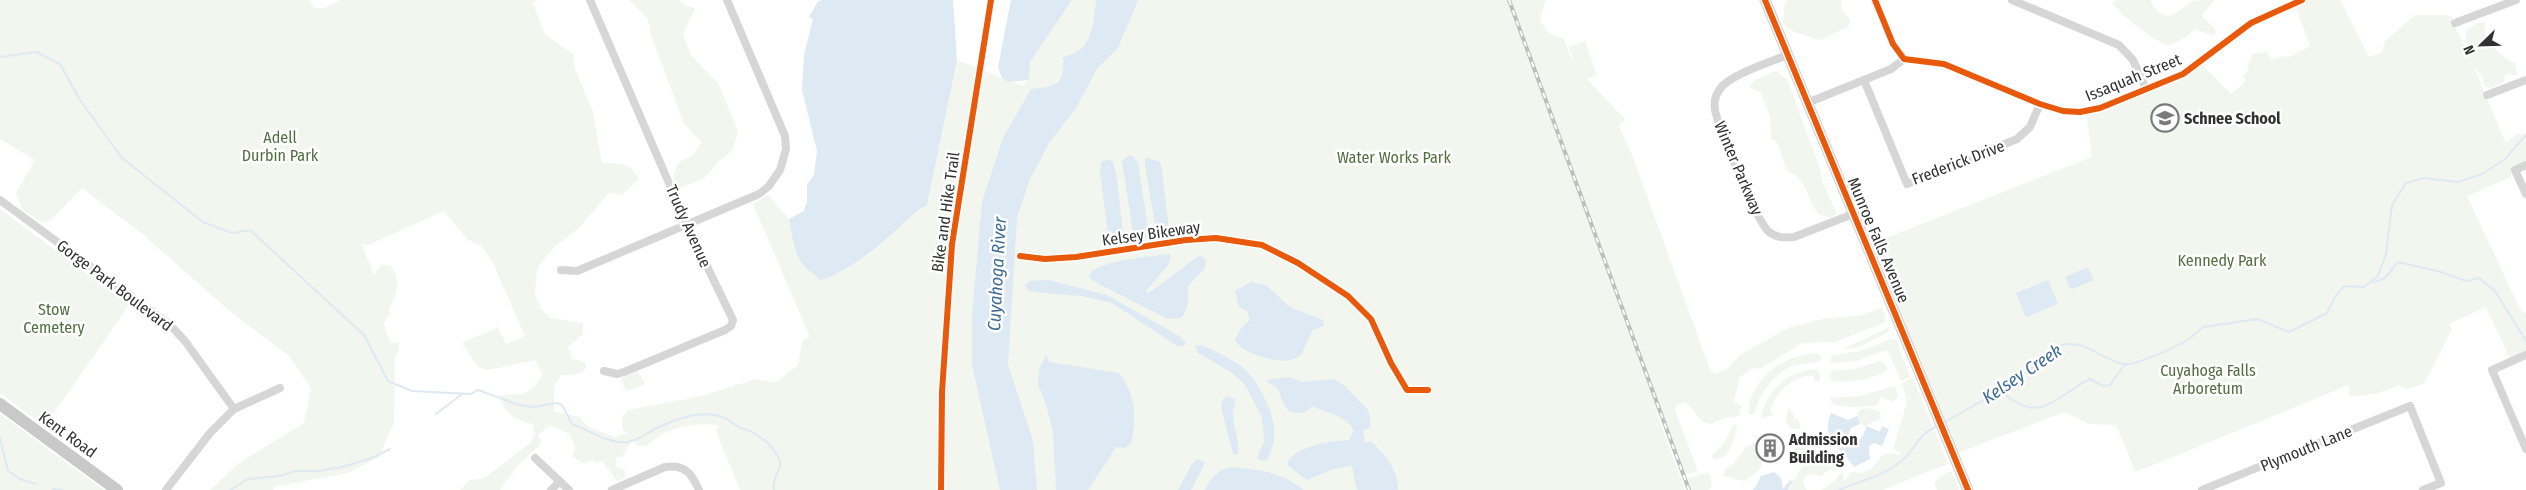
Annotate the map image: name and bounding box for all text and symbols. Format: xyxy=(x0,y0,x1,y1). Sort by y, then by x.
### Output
north arrow xyxy=(2456,20,2506,70)
text: N xyxy=(2460,43,2479,57)
street label: Issaquah Street xyxy=(2082,49,2185,105)
school or university icon: Schnee School xyxy=(2150,103,2180,133)
place label: Schnee School xyxy=(2184,109,2281,128)
street label: Winter Parkway xyxy=(1710,118,1767,219)
park label: Adell Durbin Park xyxy=(242,128,319,165)
street label: Frederick Drive xyxy=(1909,136,2007,189)
park label: Water Works Park xyxy=(1337,148,1451,167)
street label: Bike and Hike Trail xyxy=(928,151,963,273)
street label: Munroe Falls Avenue xyxy=(1844,175,1914,306)
street label: Trudy Avenue xyxy=(662,182,715,271)
water label: Cuyahoga River xyxy=(983,216,1011,332)
street label: Kelsey Bikeway xyxy=(1101,217,1202,250)
street label: Gorge Park Boulevard xyxy=(53,236,176,335)
park label: Kennedy Park xyxy=(2178,251,2267,270)
park label: Stow Cemetery xyxy=(23,300,86,337)
water label: Kelsey Creek xyxy=(1978,339,2066,409)
park label: Cuyahoga Falls Arboretum xyxy=(2160,361,2256,398)
street label: Kent Road xyxy=(35,407,100,462)
street label: Plymouth Lane xyxy=(2258,421,2355,475)
place label: Admission Building xyxy=(1788,430,1858,467)
building icon: Admission Building xyxy=(1755,433,1785,463)

